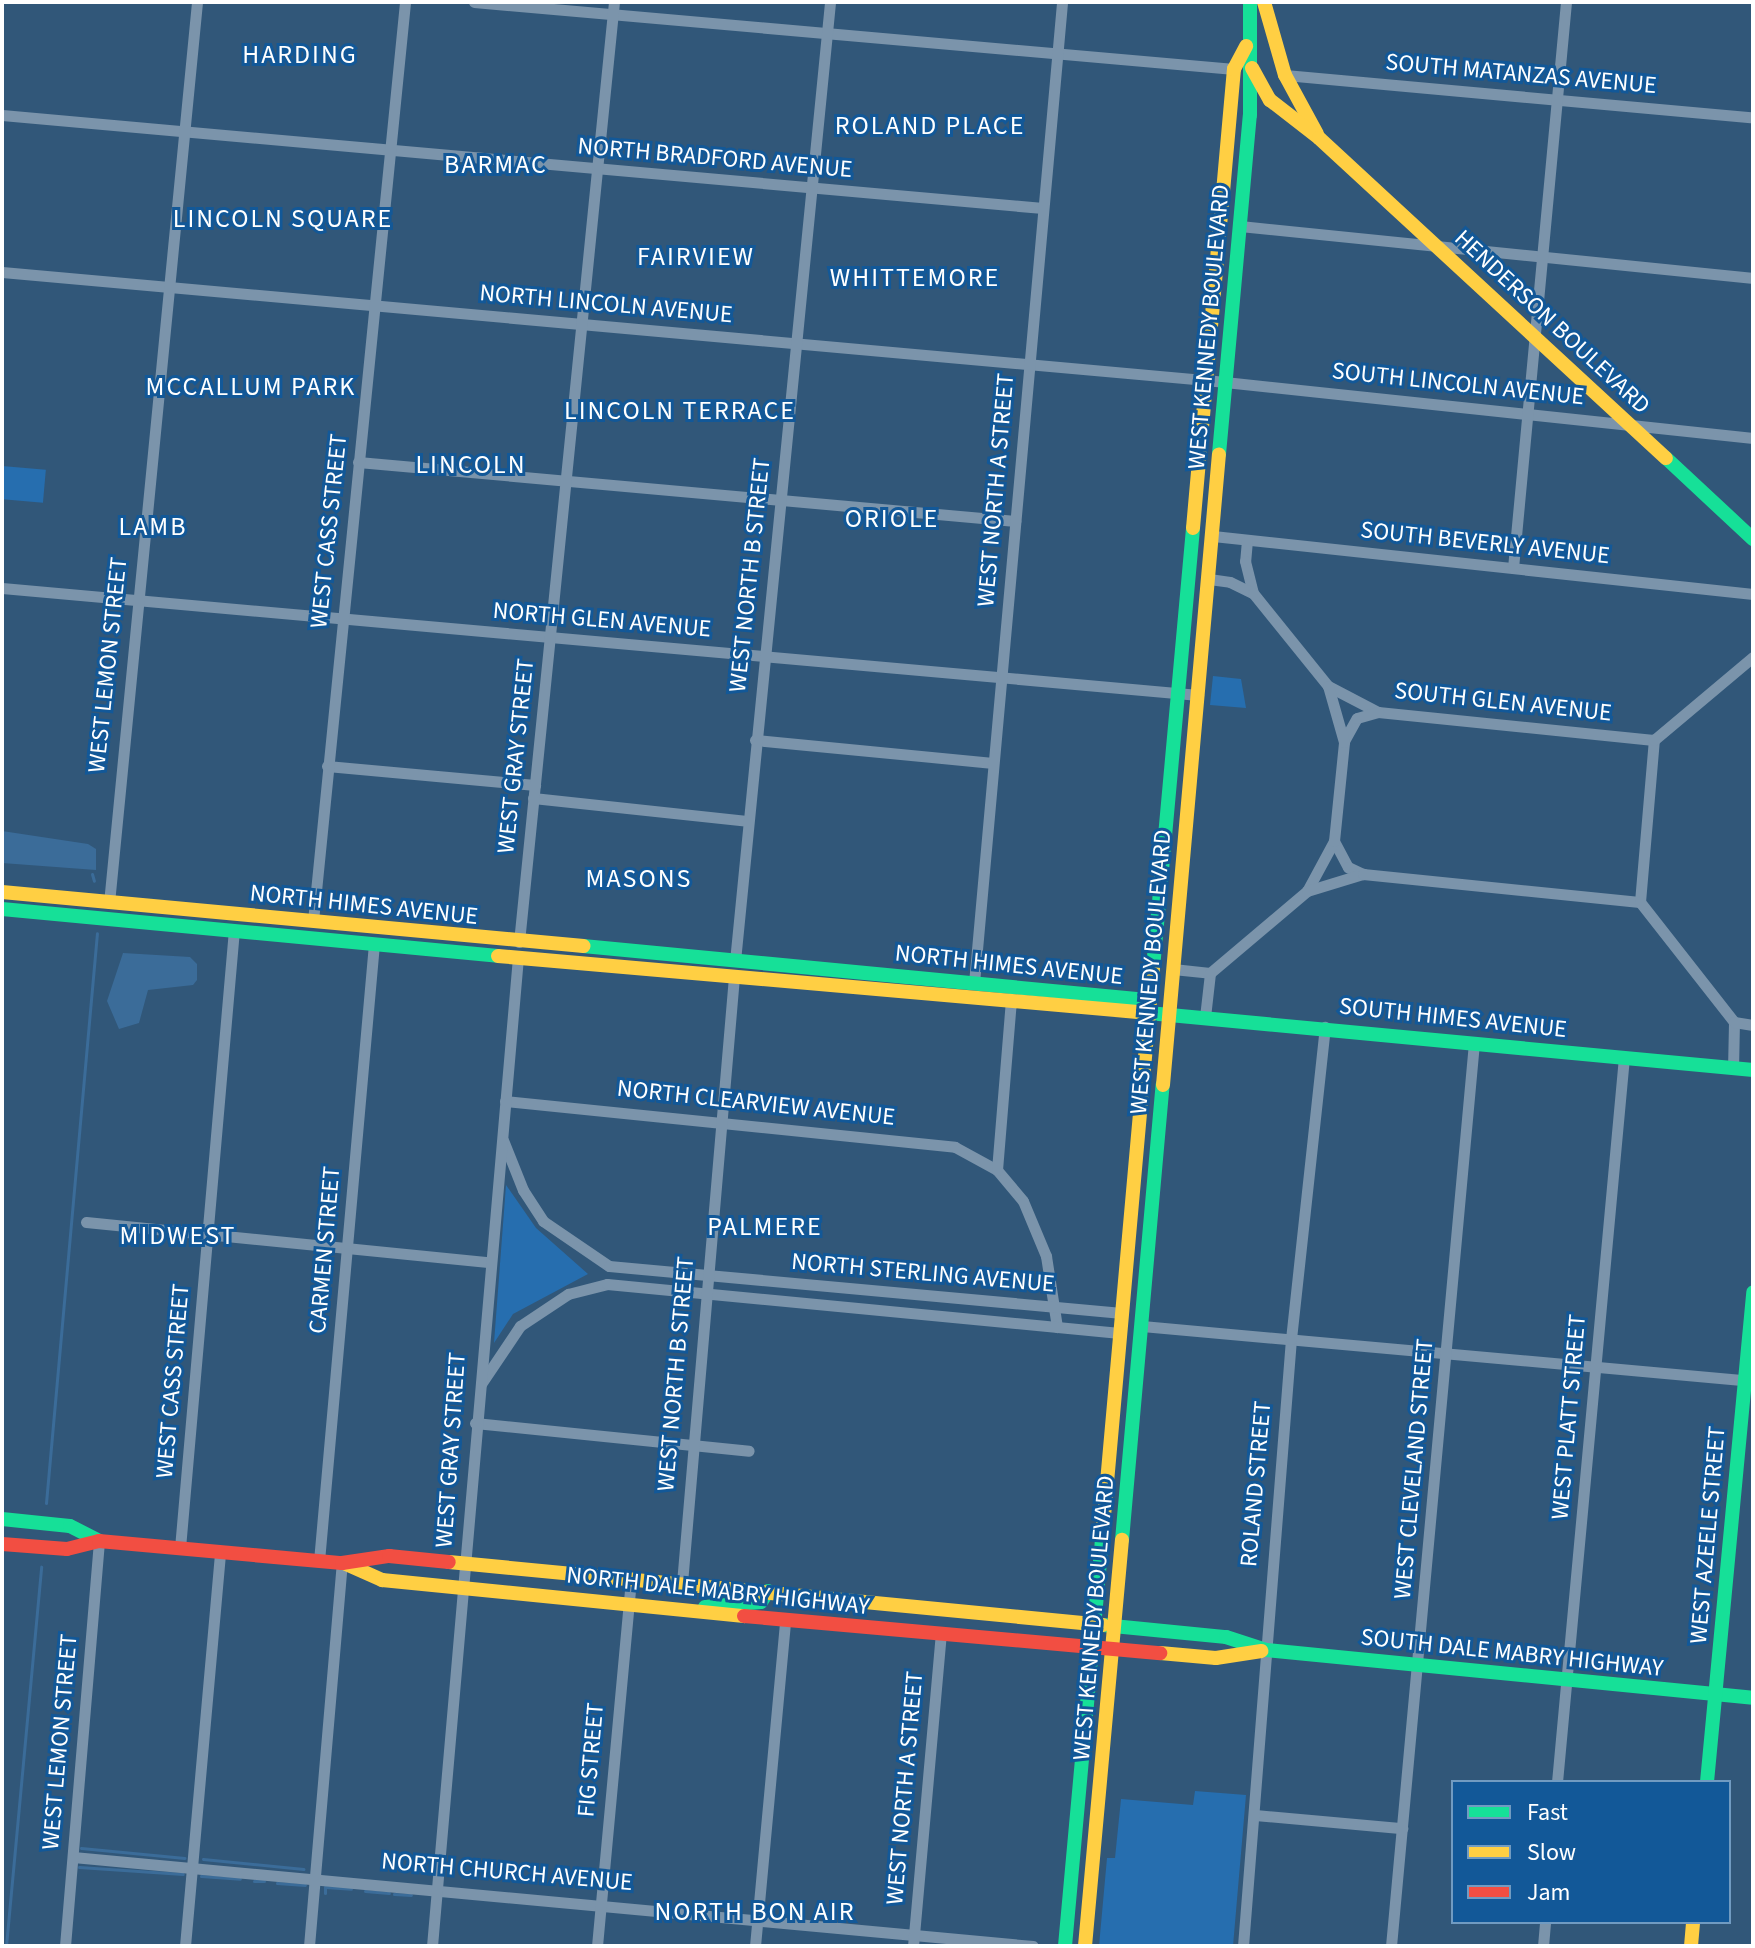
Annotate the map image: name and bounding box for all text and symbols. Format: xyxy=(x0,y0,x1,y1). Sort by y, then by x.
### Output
district label: HARDING xyxy=(242,39,358,71)
street label: SOUTH MATANZAS AVENUE xyxy=(1384,48,1658,100)
district label: ROLAND PLACE xyxy=(835,110,1025,142)
street label: NORTH BRADFORD AVENUE xyxy=(576,132,854,184)
district label: BARMAC xyxy=(444,149,548,181)
street label: WEST KENNEDY BOULEVARD xyxy=(1182,183,1236,471)
district label: LINCOLN SQUARE xyxy=(173,203,393,235)
street label: HENDERSON BOULEVARD xyxy=(1448,224,1656,420)
district label: FAIRVIEW xyxy=(637,241,755,273)
district label: WHITTEMORE xyxy=(830,262,1000,294)
street label: NORTH LINCOLN AVENUE xyxy=(478,279,734,329)
street label: SOUTH LINCOLN AVENUE xyxy=(1331,356,1585,412)
district label: MCCALLUM PARK xyxy=(146,371,356,403)
street label: WEST NORTH A STREET xyxy=(971,372,1021,608)
district label: LINCOLN TERRACE xyxy=(564,395,796,427)
street label: WEST CASS STREET xyxy=(304,432,354,630)
district label: LINCOLN xyxy=(415,449,527,481)
street label: WEST NORTH B STREET xyxy=(723,456,777,694)
district label: ORIOLE xyxy=(845,503,939,535)
district label: LAMB xyxy=(118,511,188,543)
street label: SOUTH BEVERLY AVENUE xyxy=(1359,516,1611,570)
street label: WEST LEMON STREET xyxy=(82,556,134,774)
street label: NORTH GLEN AVENUE xyxy=(492,596,712,644)
street label: WEST GRAY STREET xyxy=(491,657,541,855)
street label: SOUTH GLEN AVENUE xyxy=(1393,676,1613,728)
street label: WEST KENNEDY BOULEVARD xyxy=(1124,828,1178,1116)
district label: MASONS xyxy=(586,863,692,895)
street label: NORTH HIMES AVENUE xyxy=(249,879,479,931)
street label: NORTH HIMES AVENUE xyxy=(894,939,1124,991)
street label: SOUTH HIMES AVENUE xyxy=(1338,992,1568,1044)
street label: NORTH CLEARVIEW AVENUE xyxy=(616,1074,896,1132)
street label: CARMEN STREET xyxy=(303,1165,347,1335)
district label: PALMERE xyxy=(707,1211,823,1243)
district label: MIDWEST xyxy=(119,1220,237,1252)
street label: NORTH STERLING AVENUE xyxy=(790,1247,1056,1299)
street label: WEST NORTH B STREET xyxy=(651,1255,701,1493)
street label: WEST CASS STREET xyxy=(150,1282,196,1480)
street label: WEST PLATT STREET xyxy=(1546,1313,1592,1521)
street label: WEST CLEVELAND STREET xyxy=(1388,1338,1440,1600)
street label: WEST GRAY STREET xyxy=(430,1351,472,1549)
street label: ROLAND STREET xyxy=(1234,1400,1278,1568)
street label: WEST AZEELE STREET xyxy=(1684,1425,1732,1645)
street label: WEST KENNEDY BOULEVARD xyxy=(1067,1474,1121,1762)
street label: NORTH DALE MABRY HIGHWAY xyxy=(565,1561,871,1621)
street label: SOUTH DALE MABRY HIGHWAY xyxy=(1359,1623,1665,1683)
street label: WEST LEMON STREET xyxy=(36,1633,84,1851)
street label: WEST NORTH A STREET xyxy=(880,1670,930,1906)
street label: FIG STREET xyxy=(572,1702,610,1818)
legend xyxy=(1451,1780,1731,1924)
text: Fast xyxy=(1527,1795,1568,1830)
text: Slow xyxy=(1527,1835,1576,1870)
street label: NORTH CHURCH AVENUE xyxy=(380,1847,634,1897)
text: Jam xyxy=(1527,1875,1571,1910)
district label: NORTH BON AIR xyxy=(655,1896,855,1928)

